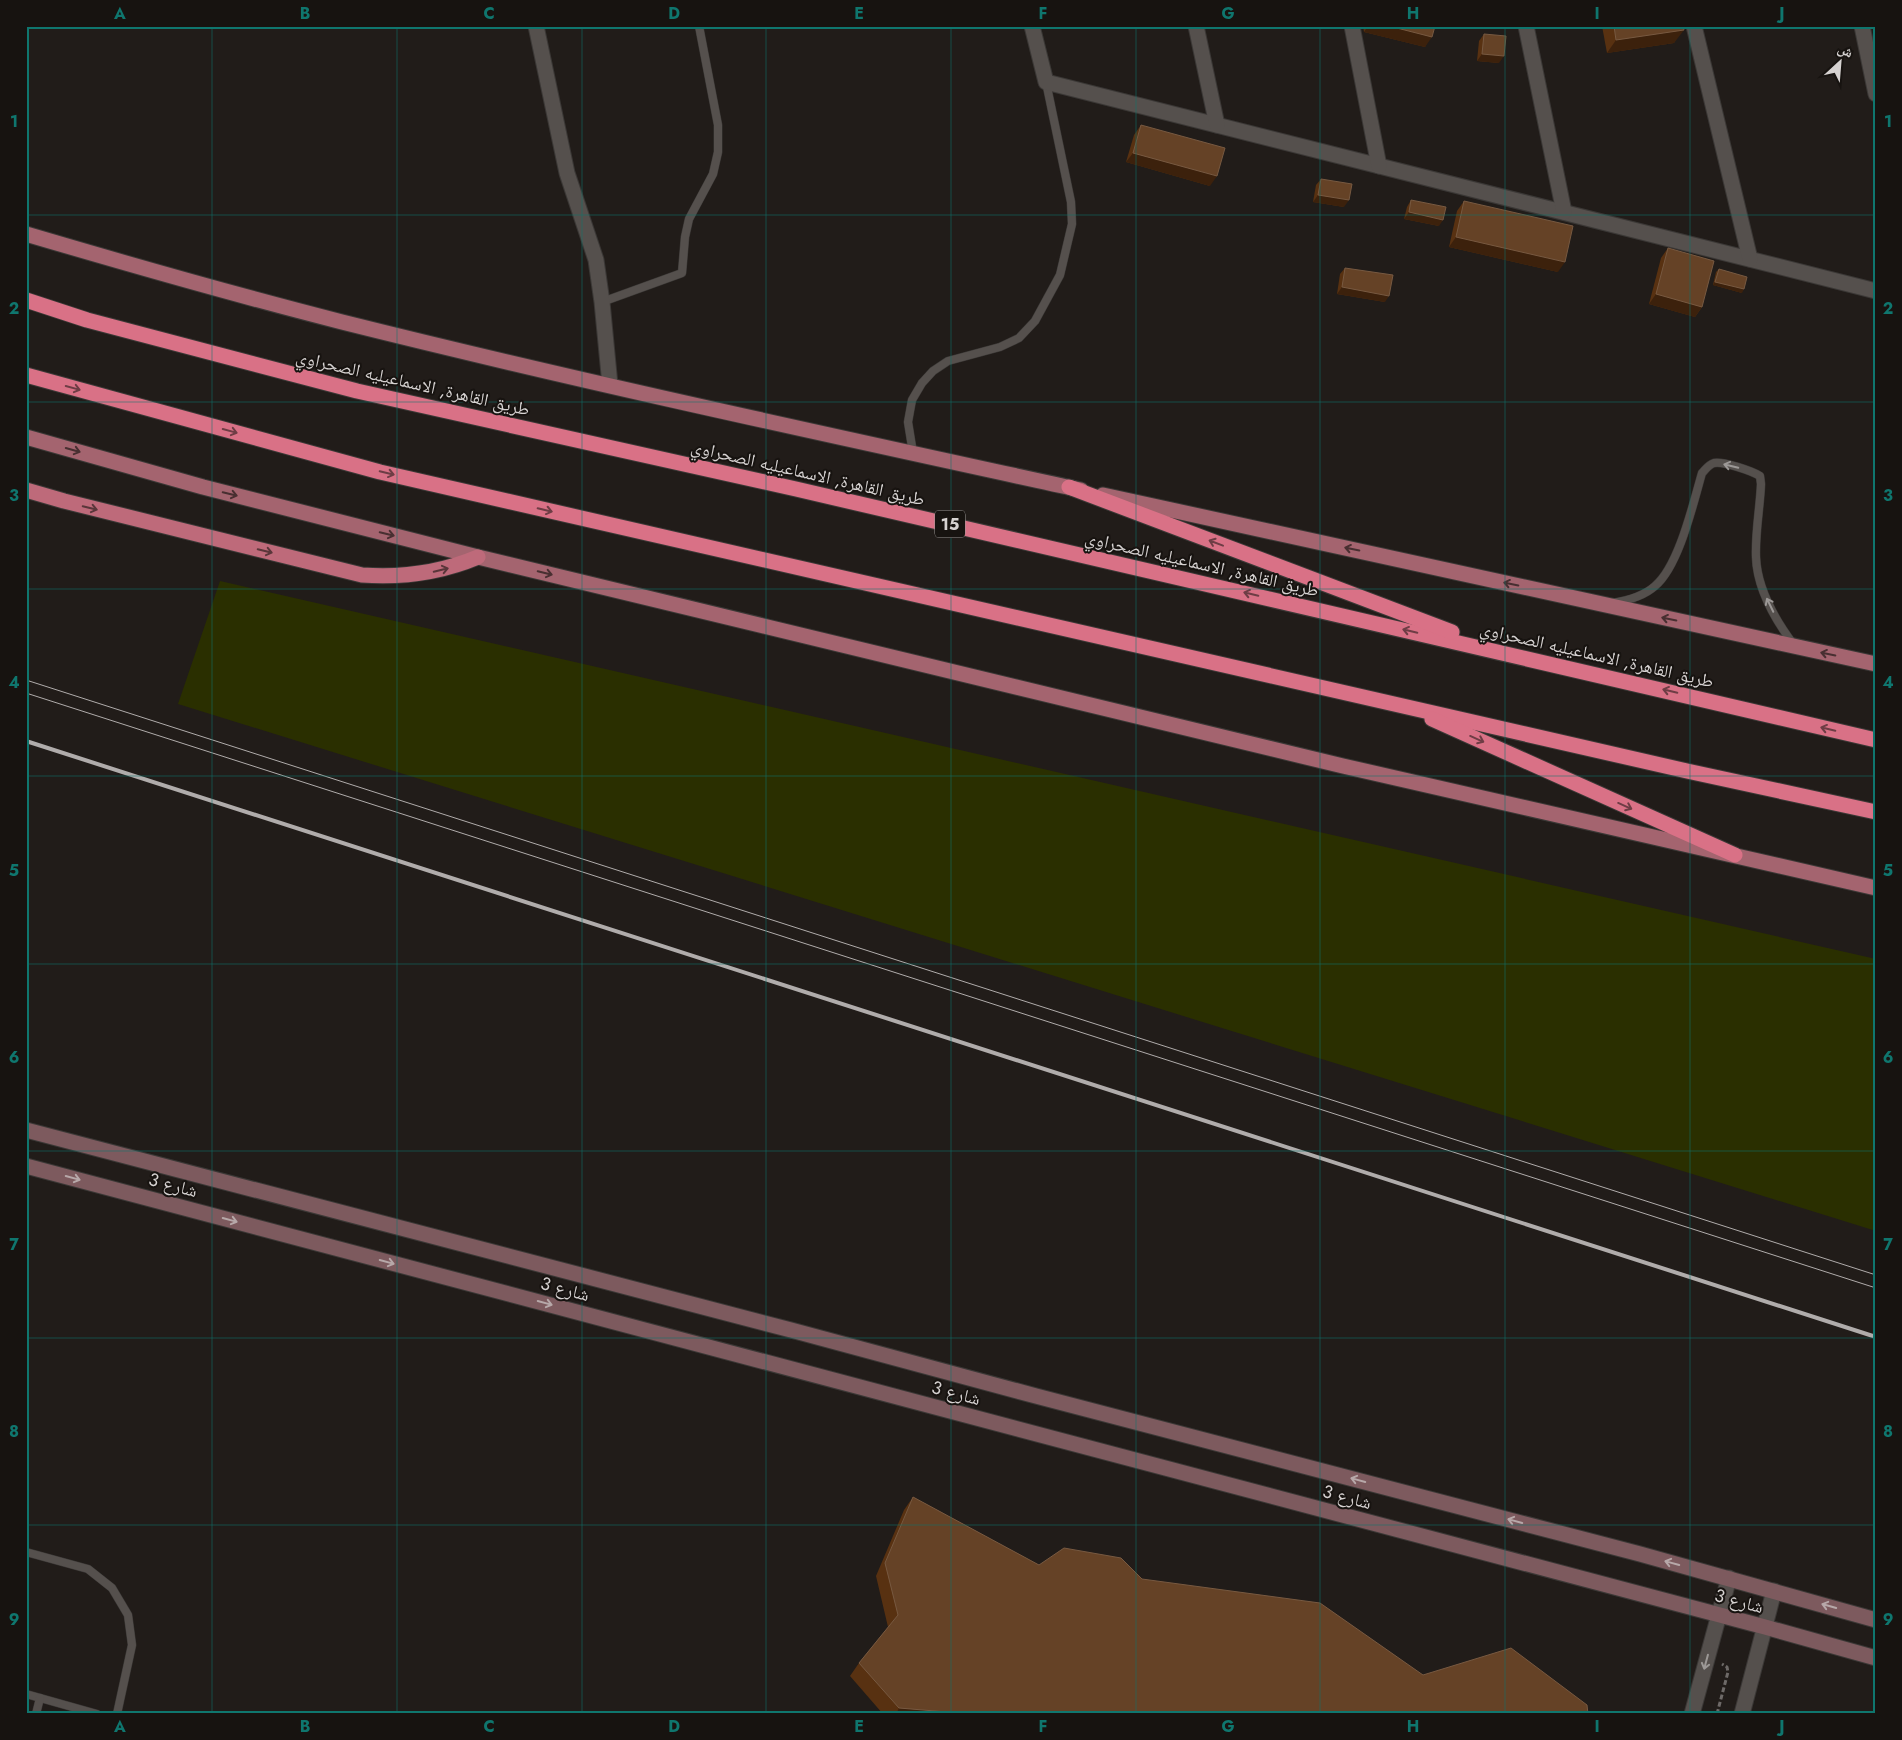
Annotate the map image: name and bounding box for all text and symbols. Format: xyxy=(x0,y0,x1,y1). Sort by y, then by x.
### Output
text: A xyxy=(113,2,126,25)
text: B xyxy=(300,2,310,25)
text: C xyxy=(483,2,495,25)
text: D xyxy=(668,2,680,25)
text: E xyxy=(854,2,864,25)
text: F xyxy=(1039,2,1047,25)
text: G xyxy=(1221,2,1235,25)
text: H xyxy=(1407,2,1419,25)
text: I xyxy=(1594,2,1600,25)
text: J xyxy=(1776,2,1785,25)
north arrow xyxy=(1814,38,1864,88)
text: ش xyxy=(1835,38,1857,63)
text: 1 xyxy=(10,110,18,133)
text: 1 xyxy=(1884,110,1892,133)
text: 2 xyxy=(9,297,19,320)
text: 2 xyxy=(1883,297,1893,320)
street label: طريق القاهرة, الاسماعيليه الصحراوي xyxy=(293,343,532,424)
one-way arrow xyxy=(65,384,81,393)
one-way arrow xyxy=(222,427,238,436)
street label: طريق القاهرة, الاسماعيليه الصحراوي xyxy=(688,433,927,514)
one-way arrow xyxy=(65,446,81,455)
one-way arrow xyxy=(1724,461,1740,470)
one-way arrow xyxy=(378,469,394,478)
text: 3 xyxy=(9,484,19,507)
text: 3 xyxy=(1883,484,1893,507)
one-way arrow xyxy=(221,489,237,499)
one-way arrow xyxy=(82,504,98,513)
one-way arrow xyxy=(537,506,553,515)
road number: 15 xyxy=(935,510,965,538)
street label: طريق القاهرة, الاسماعيليه الصحراوي xyxy=(1082,524,1321,605)
one-way arrow xyxy=(379,530,395,539)
one-way arrow xyxy=(1209,538,1224,547)
one-way arrow xyxy=(1344,544,1360,553)
one-way arrow xyxy=(256,547,272,556)
one-way arrow xyxy=(433,565,449,574)
one-way arrow xyxy=(536,569,552,578)
one-way arrow xyxy=(1503,579,1519,588)
one-way arrow xyxy=(1244,589,1260,598)
one-way arrow xyxy=(1765,598,1774,613)
one-way arrow xyxy=(1662,614,1678,623)
street label: طريق القاهرة, الاسماعيليه الصحراوي xyxy=(1477,615,1716,696)
one-way arrow xyxy=(1402,626,1418,635)
one-way arrow xyxy=(1821,648,1837,658)
text: 4 xyxy=(8,671,20,694)
text: 4 xyxy=(1882,671,1894,694)
one-way arrow xyxy=(1663,686,1679,695)
one-way arrow xyxy=(1821,724,1837,733)
one-way arrow xyxy=(1469,735,1484,745)
one-way arrow xyxy=(1617,802,1632,812)
text: 5 xyxy=(9,859,19,882)
text: 5 xyxy=(1883,859,1893,882)
text: 6 xyxy=(9,1046,19,1069)
text: 6 xyxy=(1883,1046,1893,1069)
street label: شارع 3 xyxy=(146,1166,200,1204)
one-way arrow xyxy=(65,1174,81,1183)
one-way arrow xyxy=(222,1216,238,1225)
text: 7 xyxy=(9,1233,19,1256)
text: 7 xyxy=(1883,1233,1893,1256)
one-way arrow xyxy=(379,1257,395,1267)
street label: شارع 3 xyxy=(538,1270,592,1308)
one-way arrow xyxy=(536,1299,552,1308)
street label: شارع 3 xyxy=(929,1374,983,1412)
text: 8 xyxy=(9,1420,19,1443)
text: 8 xyxy=(1883,1420,1893,1443)
one-way arrow xyxy=(1350,1475,1366,1485)
street label: شارع 3 xyxy=(1320,1478,1374,1516)
one-way arrow xyxy=(1508,1516,1524,1526)
one-way arrow xyxy=(1665,1558,1681,1567)
street label: شارع 3 xyxy=(1712,1582,1766,1620)
one-way arrow xyxy=(1821,1601,1837,1611)
text: 9 xyxy=(9,1608,19,1631)
text: 9 xyxy=(1883,1608,1893,1631)
one-way arrow xyxy=(1701,1653,1711,1669)
text: A xyxy=(113,1715,126,1738)
text: B xyxy=(300,1715,310,1738)
text: C xyxy=(483,1715,495,1738)
text: D xyxy=(668,1715,680,1738)
text: E xyxy=(854,1715,864,1738)
text: F xyxy=(1039,1715,1047,1738)
text: G xyxy=(1221,1715,1235,1738)
text: H xyxy=(1407,1715,1419,1738)
text: I xyxy=(1594,1715,1600,1738)
text: J xyxy=(1776,1715,1785,1738)

